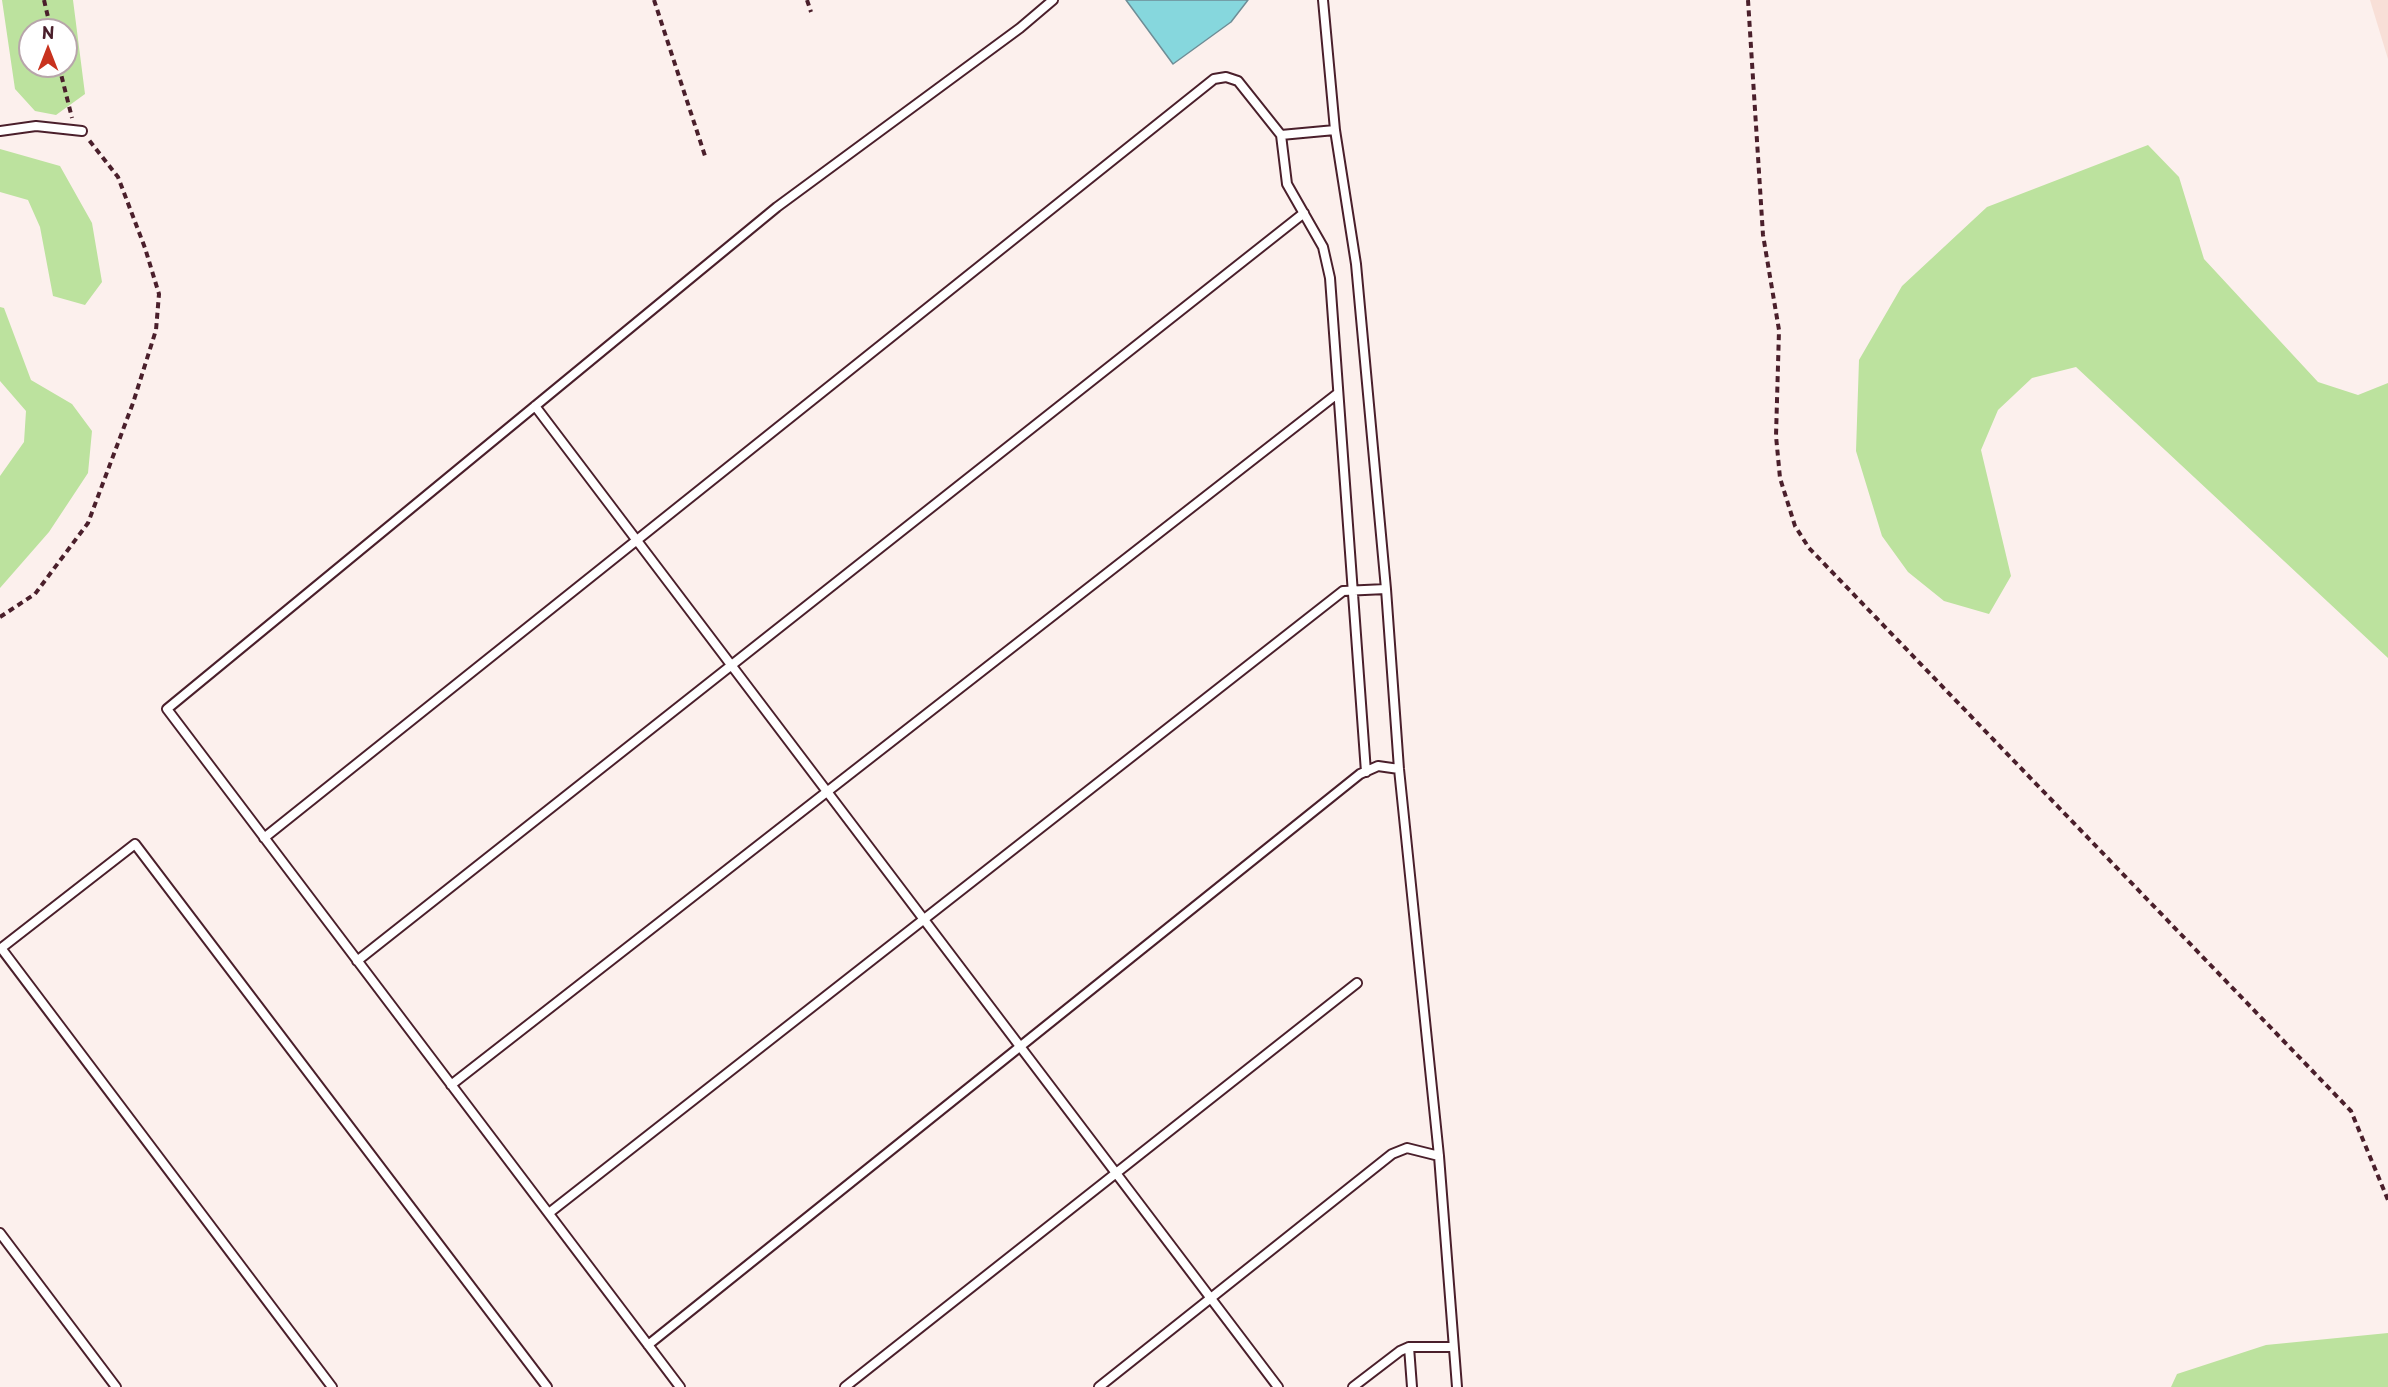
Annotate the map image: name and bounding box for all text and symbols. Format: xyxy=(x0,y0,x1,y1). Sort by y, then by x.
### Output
north arrow xyxy=(18,18,78,78)
text: N xyxy=(42,20,54,44)

